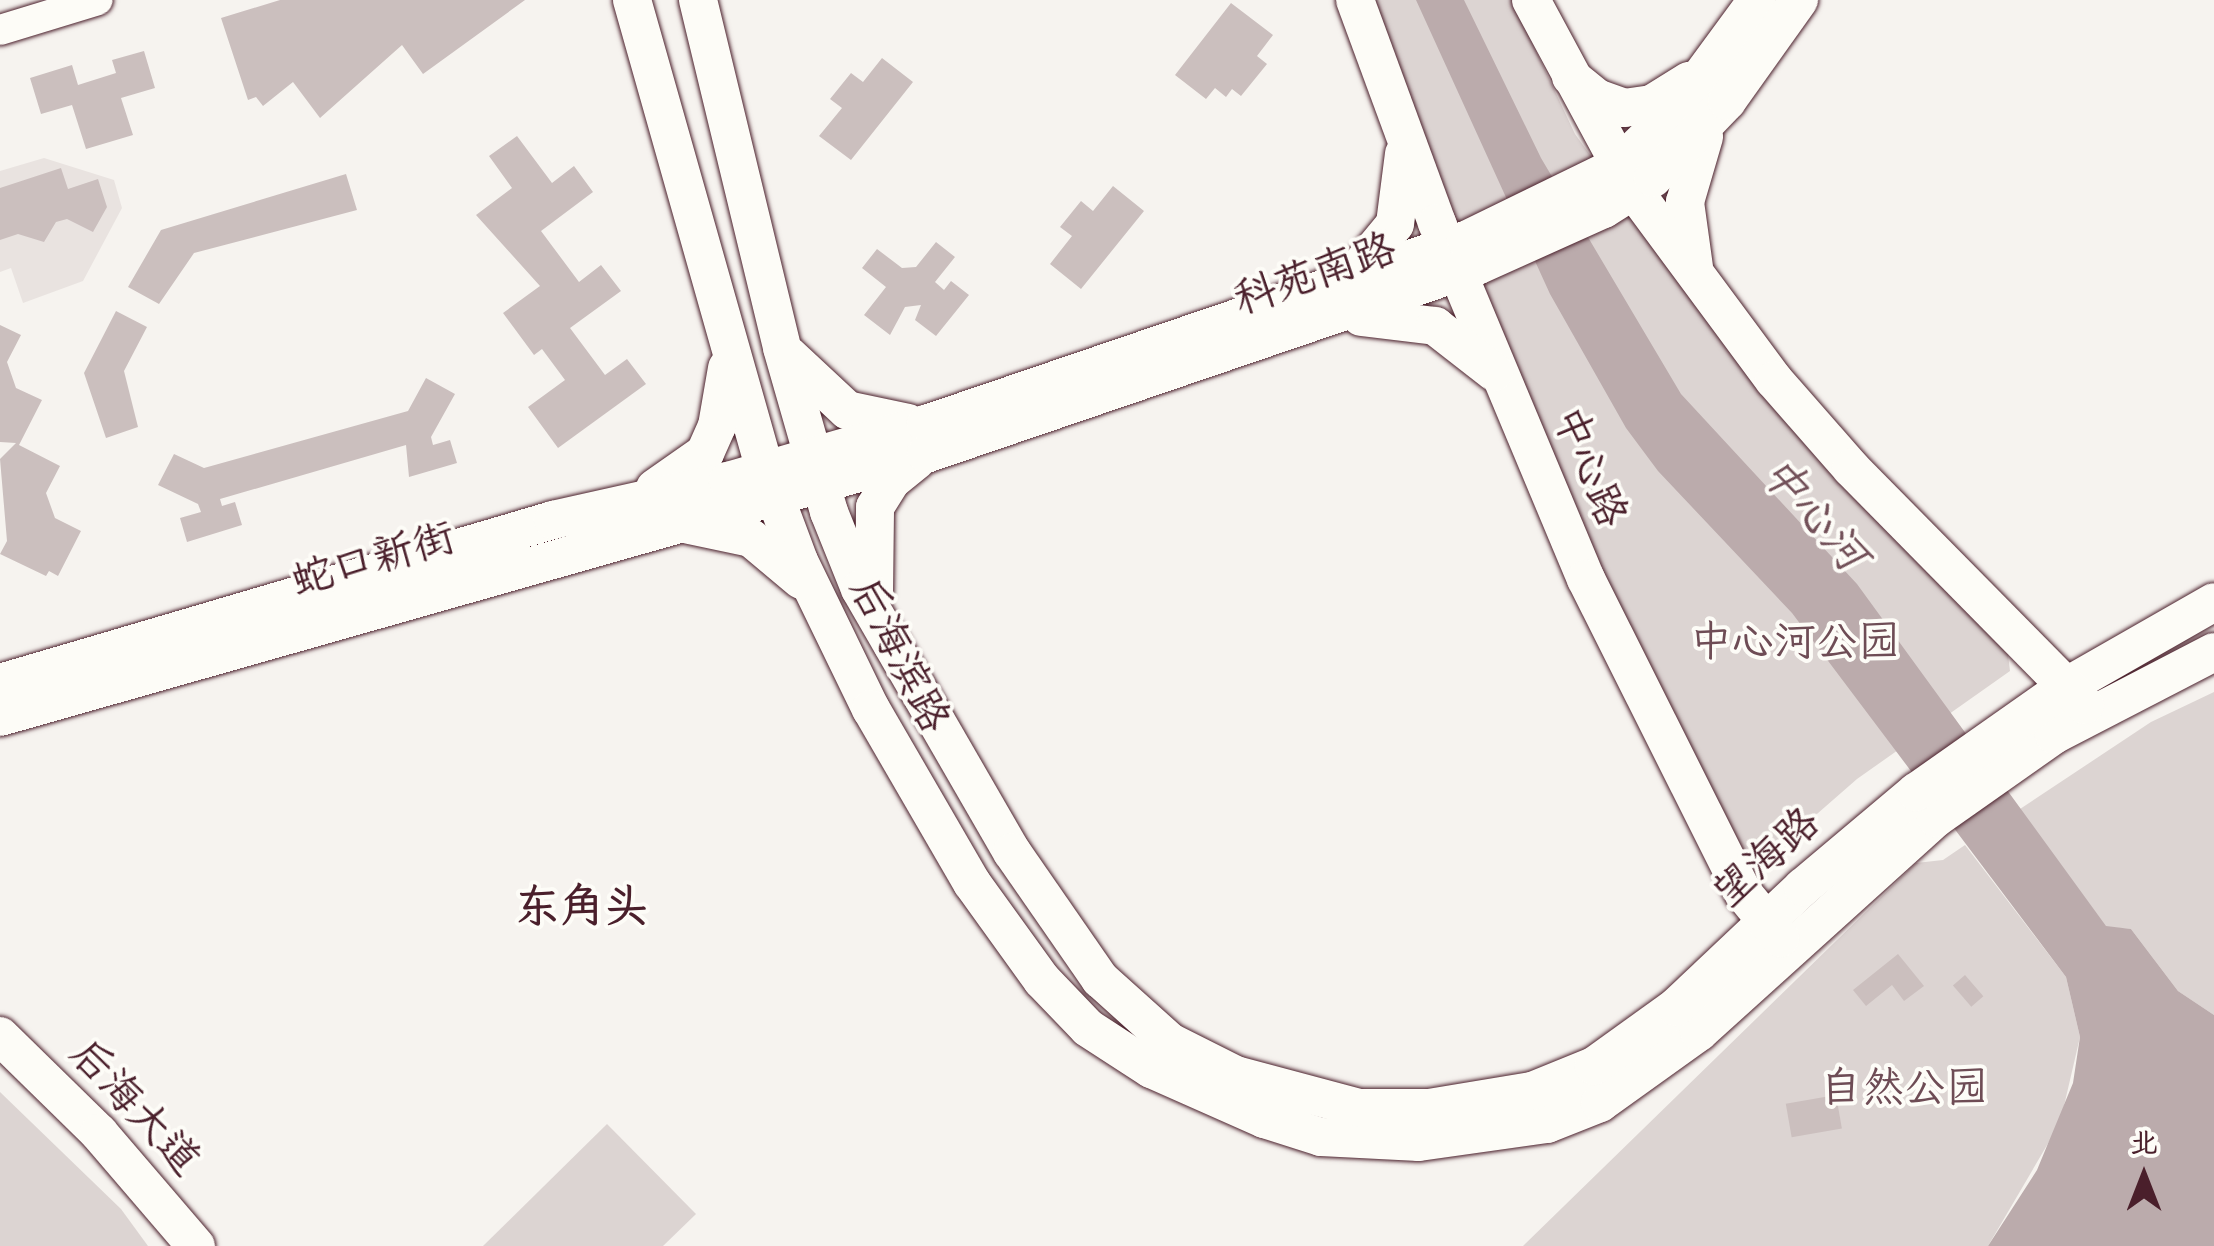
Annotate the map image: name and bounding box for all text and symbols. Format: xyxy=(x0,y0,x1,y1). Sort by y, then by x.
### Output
street label: 科苑南路 xyxy=(1228,226,1404,328)
street label: 中心路 xyxy=(1539,400,1635,536)
water label: 中心河 xyxy=(1746,447,1876,585)
street label: 蛇口新街 xyxy=(286,515,462,609)
street label: 后海滨路 xyxy=(836,570,958,742)
park label: 中心河公园 xyxy=(1690,620,1900,670)
street label: 望海路 xyxy=(1704,799,1832,921)
district label: 东角头 xyxy=(515,884,649,938)
street label: 后海大道 xyxy=(57,1030,209,1188)
park label: 自然公园 xyxy=(1820,1066,1988,1116)
text: 北 xyxy=(2130,1125,2158,1166)
north arrow xyxy=(2094,1126,2194,1226)

